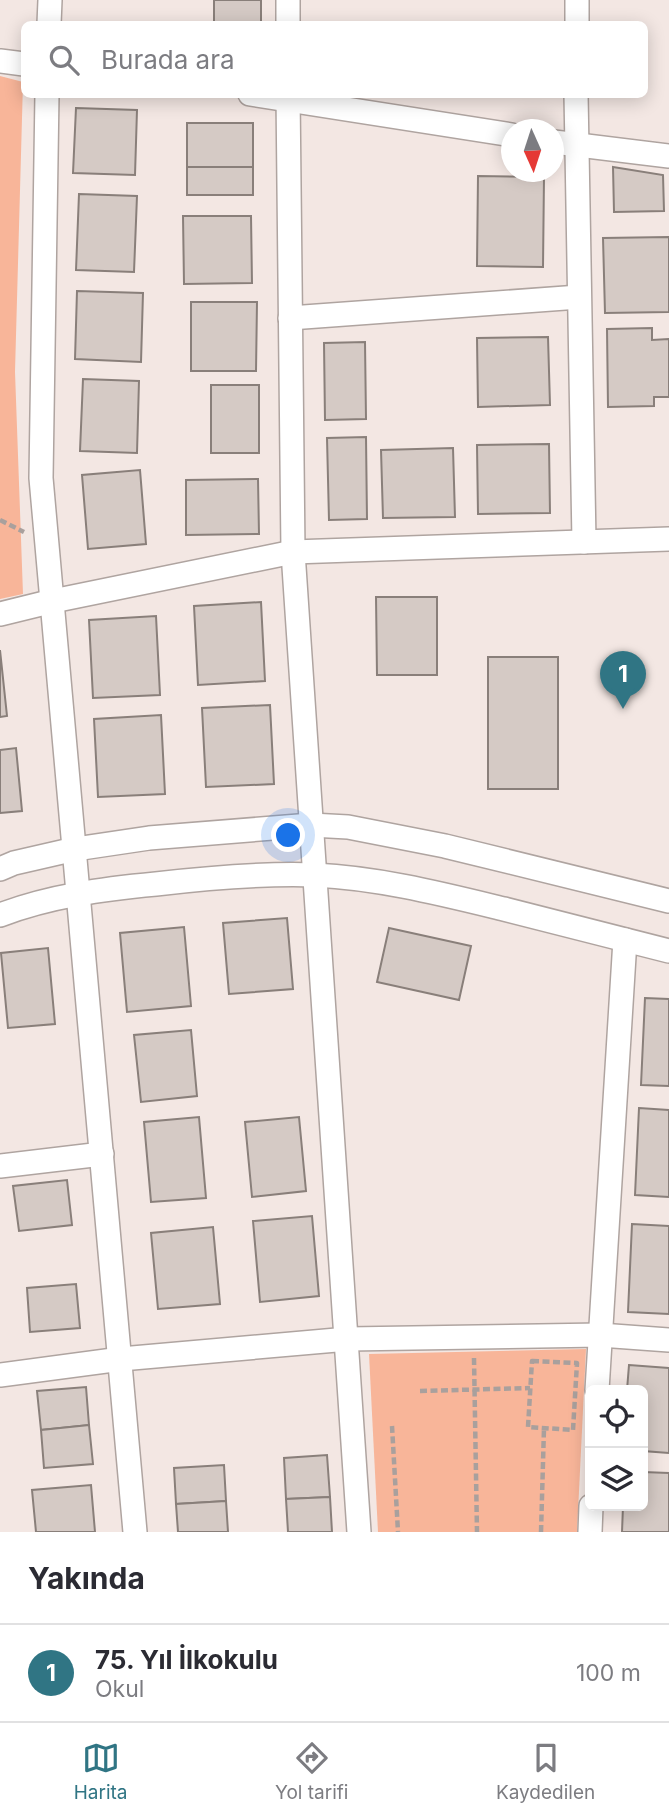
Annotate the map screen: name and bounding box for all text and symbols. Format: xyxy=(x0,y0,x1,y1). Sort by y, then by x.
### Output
search box xyxy=(21,21,648,98)
icon: search xyxy=(45,41,83,79)
text: Burada ara xyxy=(101,44,235,75)
north arrow xyxy=(501,119,564,182)
pin: 1 xyxy=(600,651,646,709)
your location xyxy=(271,818,305,852)
map controls xyxy=(585,1385,648,1511)
button: locate xyxy=(585,1385,648,1448)
button: layers xyxy=(585,1448,648,1511)
text: Yakında xyxy=(28,1560,145,1596)
text: 75. Yıl İlkokulu xyxy=(95,1644,278,1675)
text: 1 xyxy=(46,1659,56,1687)
text: 100 m xyxy=(576,1659,641,1687)
text: Okul xyxy=(95,1675,144,1703)
tab: Harita xyxy=(74,1739,128,1804)
tab: Yol tarifi xyxy=(275,1739,348,1804)
tab: Kaydedilen xyxy=(496,1739,595,1804)

